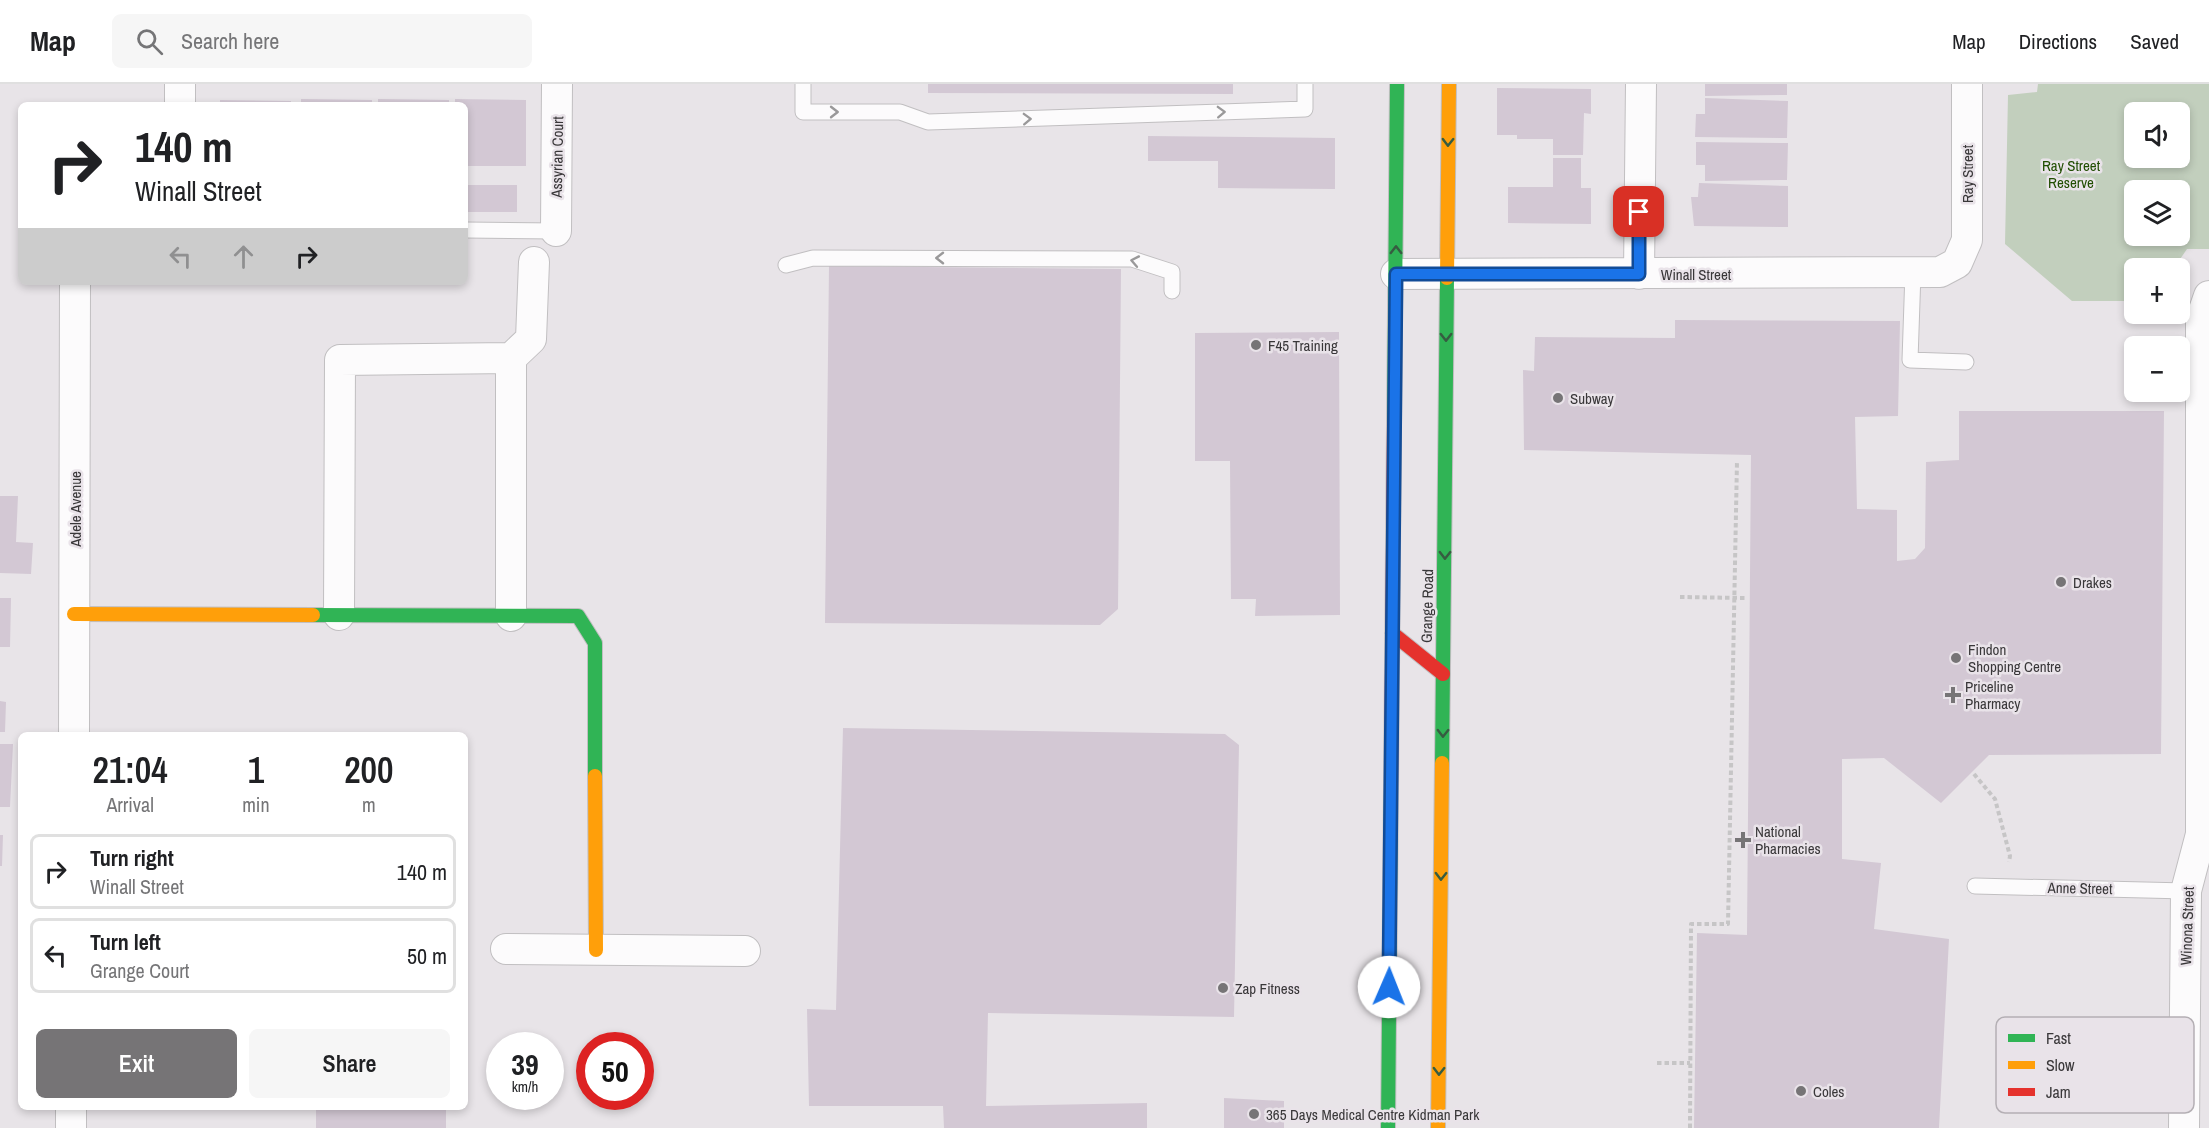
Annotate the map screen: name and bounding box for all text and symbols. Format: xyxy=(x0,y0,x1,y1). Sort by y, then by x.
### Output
search box xyxy=(112,14,532,68)
text: Map xyxy=(30,22,76,60)
icon: search xyxy=(133,25,166,58)
text: Search here xyxy=(181,26,279,56)
text: Map xyxy=(1952,27,1986,56)
text: Directions xyxy=(2019,27,2097,56)
text: Saved xyxy=(2130,27,2179,56)
map controls xyxy=(2124,102,2190,402)
button: sound xyxy=(2124,102,2190,168)
one-way arrow xyxy=(829,106,838,118)
one-way arrow xyxy=(1217,106,1226,119)
one-way arrow xyxy=(1022,113,1031,125)
street label: Assyrian Court xyxy=(546,116,568,199)
text: 140 m xyxy=(135,119,233,175)
icon: right xyxy=(36,126,114,204)
one-way arrow xyxy=(1442,138,1454,147)
street label: Ray Street xyxy=(1957,144,1978,203)
park label: Ray Street Reserve xyxy=(2042,155,2101,193)
text: Winall Street xyxy=(135,173,262,209)
button: layers xyxy=(2124,180,2190,246)
pin xyxy=(1613,186,1664,237)
icon: arrive xyxy=(1622,195,1655,228)
icon: left xyxy=(164,240,197,273)
icon: ahead xyxy=(227,240,260,273)
icon: right xyxy=(290,240,323,273)
one-way arrow xyxy=(1390,246,1402,255)
one-way arrow xyxy=(935,252,944,264)
one-way arrow xyxy=(1130,255,1140,268)
button: + xyxy=(2124,258,2190,324)
street label: Winall Street xyxy=(1661,264,1732,285)
one-way arrow xyxy=(1440,333,1453,342)
place label: F45 Training xyxy=(1268,335,1338,356)
button: − xyxy=(2124,336,2190,402)
marker: F45 Training xyxy=(1249,338,1263,352)
place label: Subway xyxy=(1570,388,1615,409)
marker: Subway xyxy=(1551,391,1565,405)
street label: Adele Avenue xyxy=(65,471,86,548)
one-way arrow xyxy=(1438,550,1451,559)
street label: Grange Road xyxy=(1416,569,1438,643)
place label: Drakes xyxy=(2073,572,2112,593)
marker: Drakes xyxy=(2054,575,2068,589)
place label: Findon Shopping Centre xyxy=(1968,639,2061,677)
marker: Findon Shopping Centre xyxy=(1949,651,1963,665)
place label: Priceline Pharmacy xyxy=(1965,676,2021,714)
marker: Priceline Pharmacy xyxy=(1946,688,1960,702)
one-way arrow xyxy=(1436,728,1449,737)
text: 21:04 xyxy=(93,746,168,794)
text: 1 xyxy=(248,746,264,794)
text: 200 xyxy=(344,746,393,794)
text: Arrival xyxy=(106,791,154,818)
text: min xyxy=(242,791,270,818)
text: m xyxy=(362,791,376,818)
place label: National Pharmacies xyxy=(1755,821,1821,859)
marker: National Pharmacies xyxy=(1736,833,1750,847)
text: Turn right xyxy=(90,843,174,873)
icon: right xyxy=(39,855,72,888)
text: 140 m xyxy=(397,857,447,887)
one-way arrow xyxy=(1435,872,1447,881)
text: Winall Street xyxy=(90,873,184,900)
street label: Anne Street xyxy=(2046,877,2113,899)
street label: Winona Street xyxy=(2175,886,2199,966)
text: Turn left xyxy=(90,927,161,957)
icon: left xyxy=(39,939,72,972)
text: 50 m xyxy=(407,941,447,971)
position arrow xyxy=(1357,955,1421,1019)
text: Grange Court xyxy=(90,957,189,984)
place label: Zap Fitness xyxy=(1235,978,1300,999)
marker: Zap Fitness xyxy=(1216,981,1230,995)
legend xyxy=(1996,1017,2194,1113)
text: Fast xyxy=(2046,1027,2071,1049)
button: Exit xyxy=(36,1029,237,1098)
button: Share xyxy=(249,1029,450,1098)
speed limit sign: 50 xyxy=(576,1032,654,1110)
text: 39 xyxy=(511,1044,539,1084)
text: Slow xyxy=(2046,1054,2075,1076)
one-way arrow xyxy=(1433,1067,1445,1076)
text: km/h xyxy=(512,1076,538,1097)
place label: Coles xyxy=(1813,1081,1844,1102)
text: Jam xyxy=(2046,1081,2071,1103)
marker: Coles xyxy=(1794,1084,1808,1098)
place label: 365 Days Medical Centre Kidman Park xyxy=(1266,1104,1480,1125)
marker: 365 Days Medical Centre Kidman Park xyxy=(1247,1107,1261,1121)

